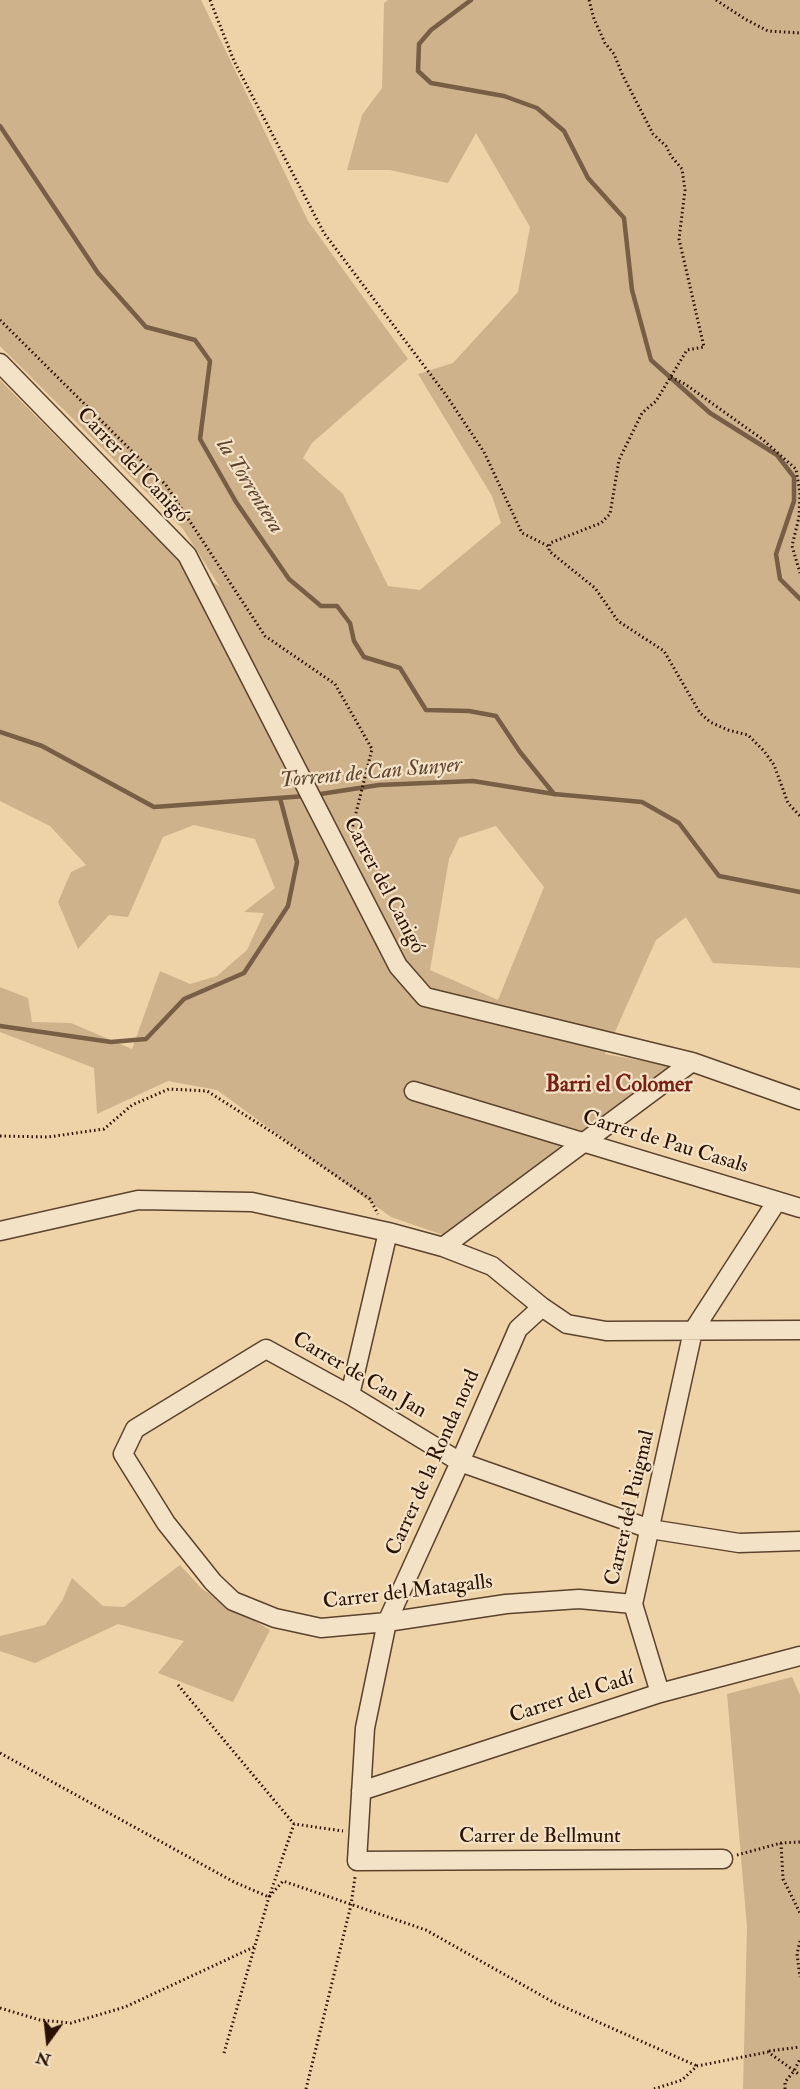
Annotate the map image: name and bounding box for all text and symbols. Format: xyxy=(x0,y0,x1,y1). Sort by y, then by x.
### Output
street label: Carrer del Canigó xyxy=(71,403,193,529)
water label: la Torrentera xyxy=(210,435,288,539)
water label: Torrent de Can Sunyer xyxy=(279,753,463,795)
street label: Carrer del Canigó xyxy=(337,814,429,958)
district label: Barri el Colomer xyxy=(546,1073,692,1099)
street label: Carrer de Pau Casals xyxy=(579,1106,751,1180)
street label: Carrer de Can Jan xyxy=(287,1327,431,1425)
street label: Carrer de la Ronda nord xyxy=(382,1366,486,1560)
street label: Carrer del Puigmal xyxy=(601,1428,661,1588)
street label: Carrer del Matagalls xyxy=(322,1570,494,1616)
street label: Carrer del Cadí xyxy=(507,1666,637,1730)
street label: Carrer de Bellmunt xyxy=(459,1824,621,1850)
north arrow xyxy=(18,2011,78,2071)
text: N xyxy=(34,2047,53,2070)

